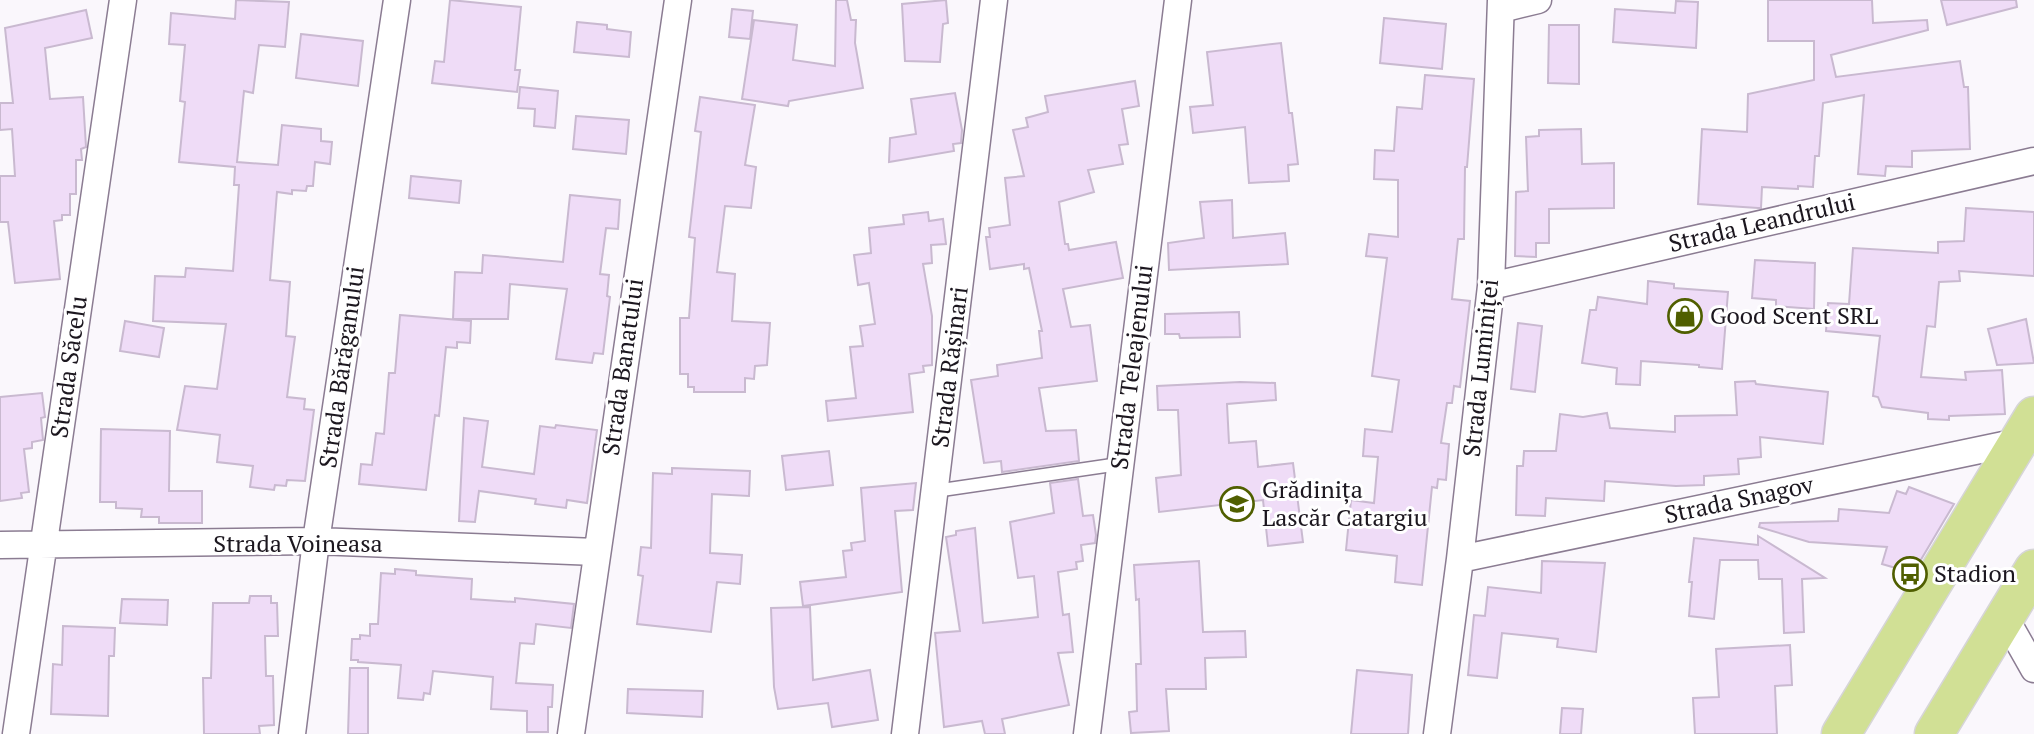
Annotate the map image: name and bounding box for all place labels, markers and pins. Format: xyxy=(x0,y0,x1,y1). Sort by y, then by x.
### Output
shop icon: Good Scent SRL xyxy=(1666,297,1704,335)
place label: Good Scent SRL xyxy=(1710,299,1878,331)
place label: Grădinița Lascăr Catargiu xyxy=(1262,473,1428,533)
school or university icon: Grădinița Lascăr Catargiu xyxy=(1218,485,1256,523)
bus stop icon: Stadion xyxy=(1891,555,1929,593)
place label: Stadion xyxy=(1934,557,2016,589)

